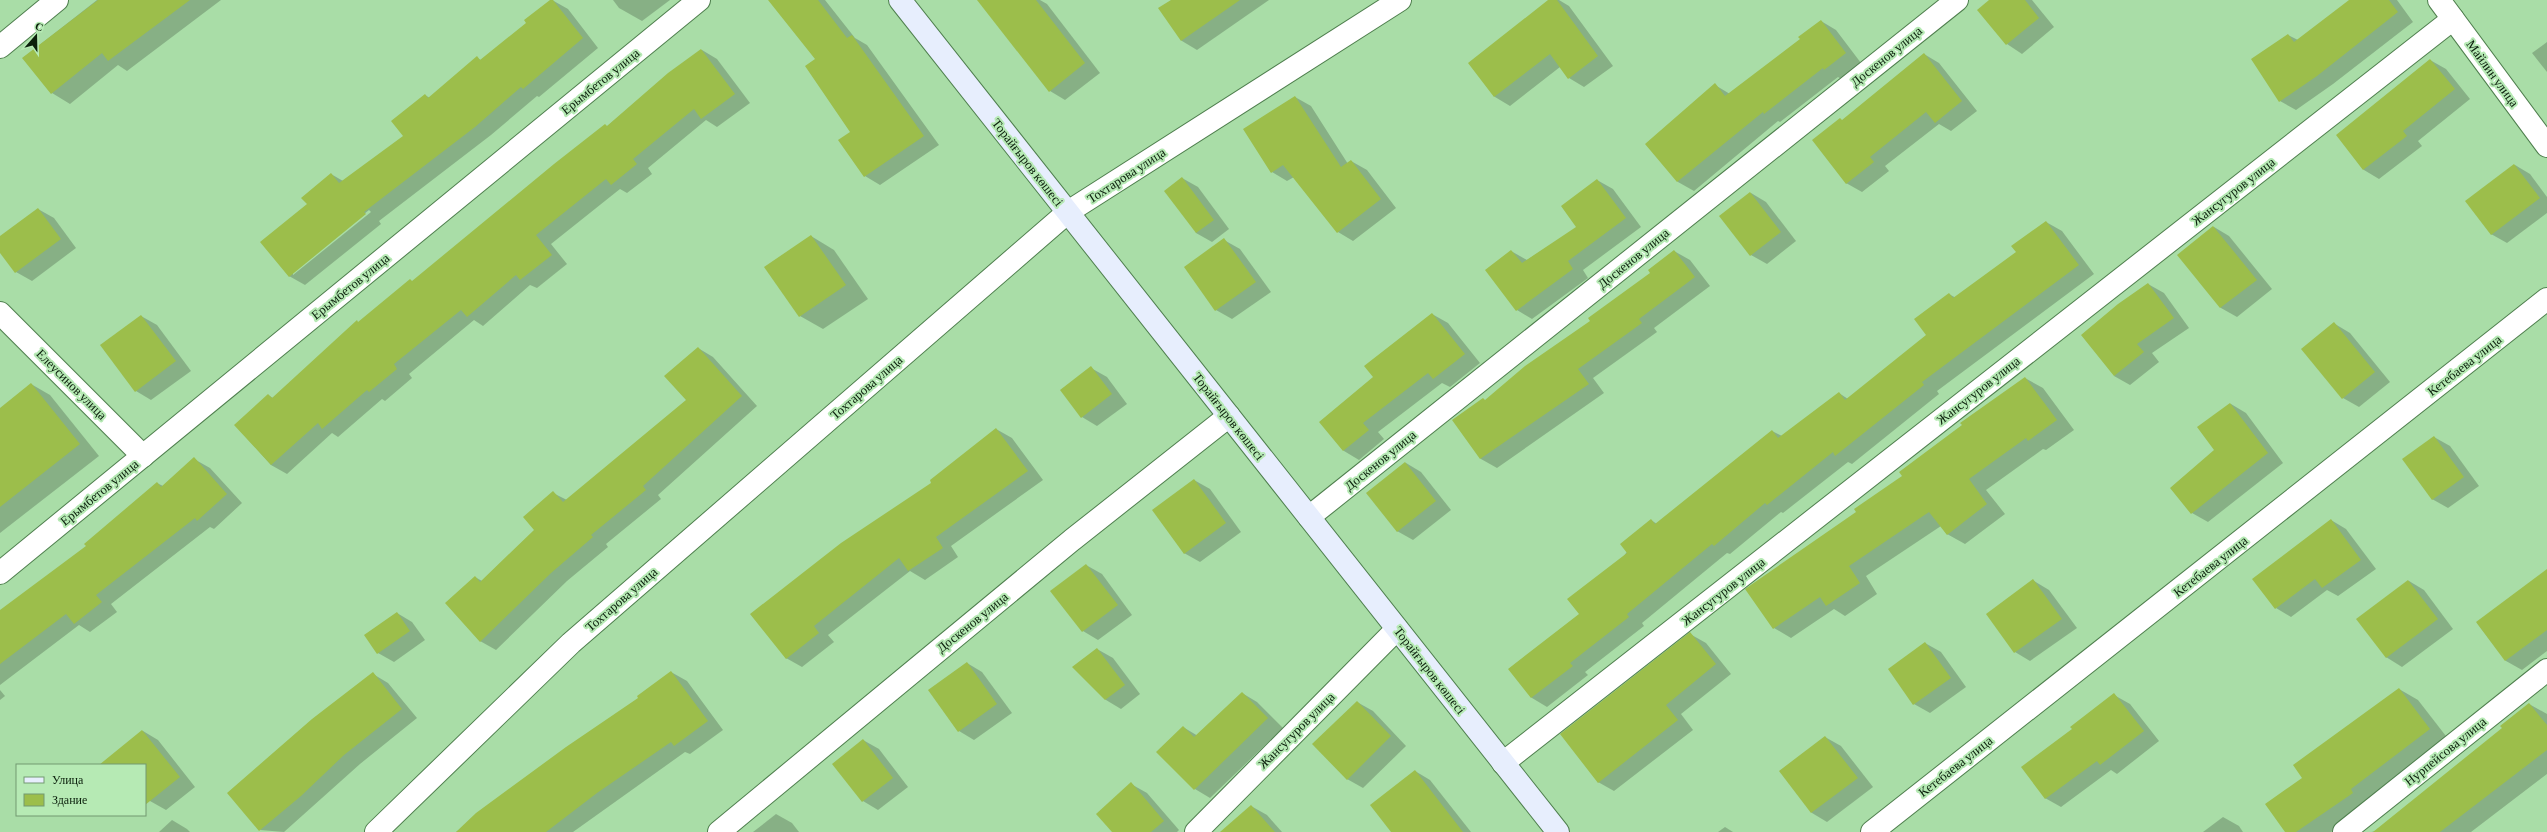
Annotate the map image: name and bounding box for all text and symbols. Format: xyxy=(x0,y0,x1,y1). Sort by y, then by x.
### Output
north arrow xyxy=(16,16,56,56)
text: С xyxy=(34,20,45,34)
street label: Доскенов улица xyxy=(1848,23,1925,90)
street label: Майлин улица xyxy=(2463,37,2522,110)
street label: Ерымбетов улица xyxy=(558,45,643,118)
street label: Торайғыров көшесі xyxy=(989,116,1067,209)
street label: Тохтарова улица xyxy=(1084,144,1168,206)
street label: Жансугуров улица xyxy=(2189,154,2278,229)
street label: Доскенов улица xyxy=(1595,225,1672,292)
street label: Ерымбетов улица xyxy=(308,250,393,323)
street label: Кетебаева улица xyxy=(2424,332,2504,399)
street label: Елеусинов улица xyxy=(33,346,110,423)
street label: Тохтарова улица xyxy=(827,352,905,423)
street label: Жансугуров улица xyxy=(1934,353,2023,428)
street label: Торайғыров көшесі xyxy=(1190,370,1268,463)
street label: Доскенов улица xyxy=(1342,427,1419,494)
street label: Ерымбетов улица xyxy=(57,456,142,529)
street label: Кетебаева улица xyxy=(2170,533,2250,600)
street label: Жансугуров улица xyxy=(1679,554,1768,629)
street label: Тохтарова улица xyxy=(582,564,660,635)
street label: Доскенов улица xyxy=(934,589,1011,656)
street label: Торайғыров көшесі xyxy=(1391,624,1469,717)
street label: Жансугуров улица xyxy=(1255,689,1338,772)
street label: Нурпейсова улица xyxy=(2401,714,2489,789)
street label: Кетебаева улица xyxy=(1915,733,1995,800)
legend xyxy=(16,764,146,816)
text: Улица xyxy=(52,773,84,787)
text: Здание xyxy=(52,793,87,807)

